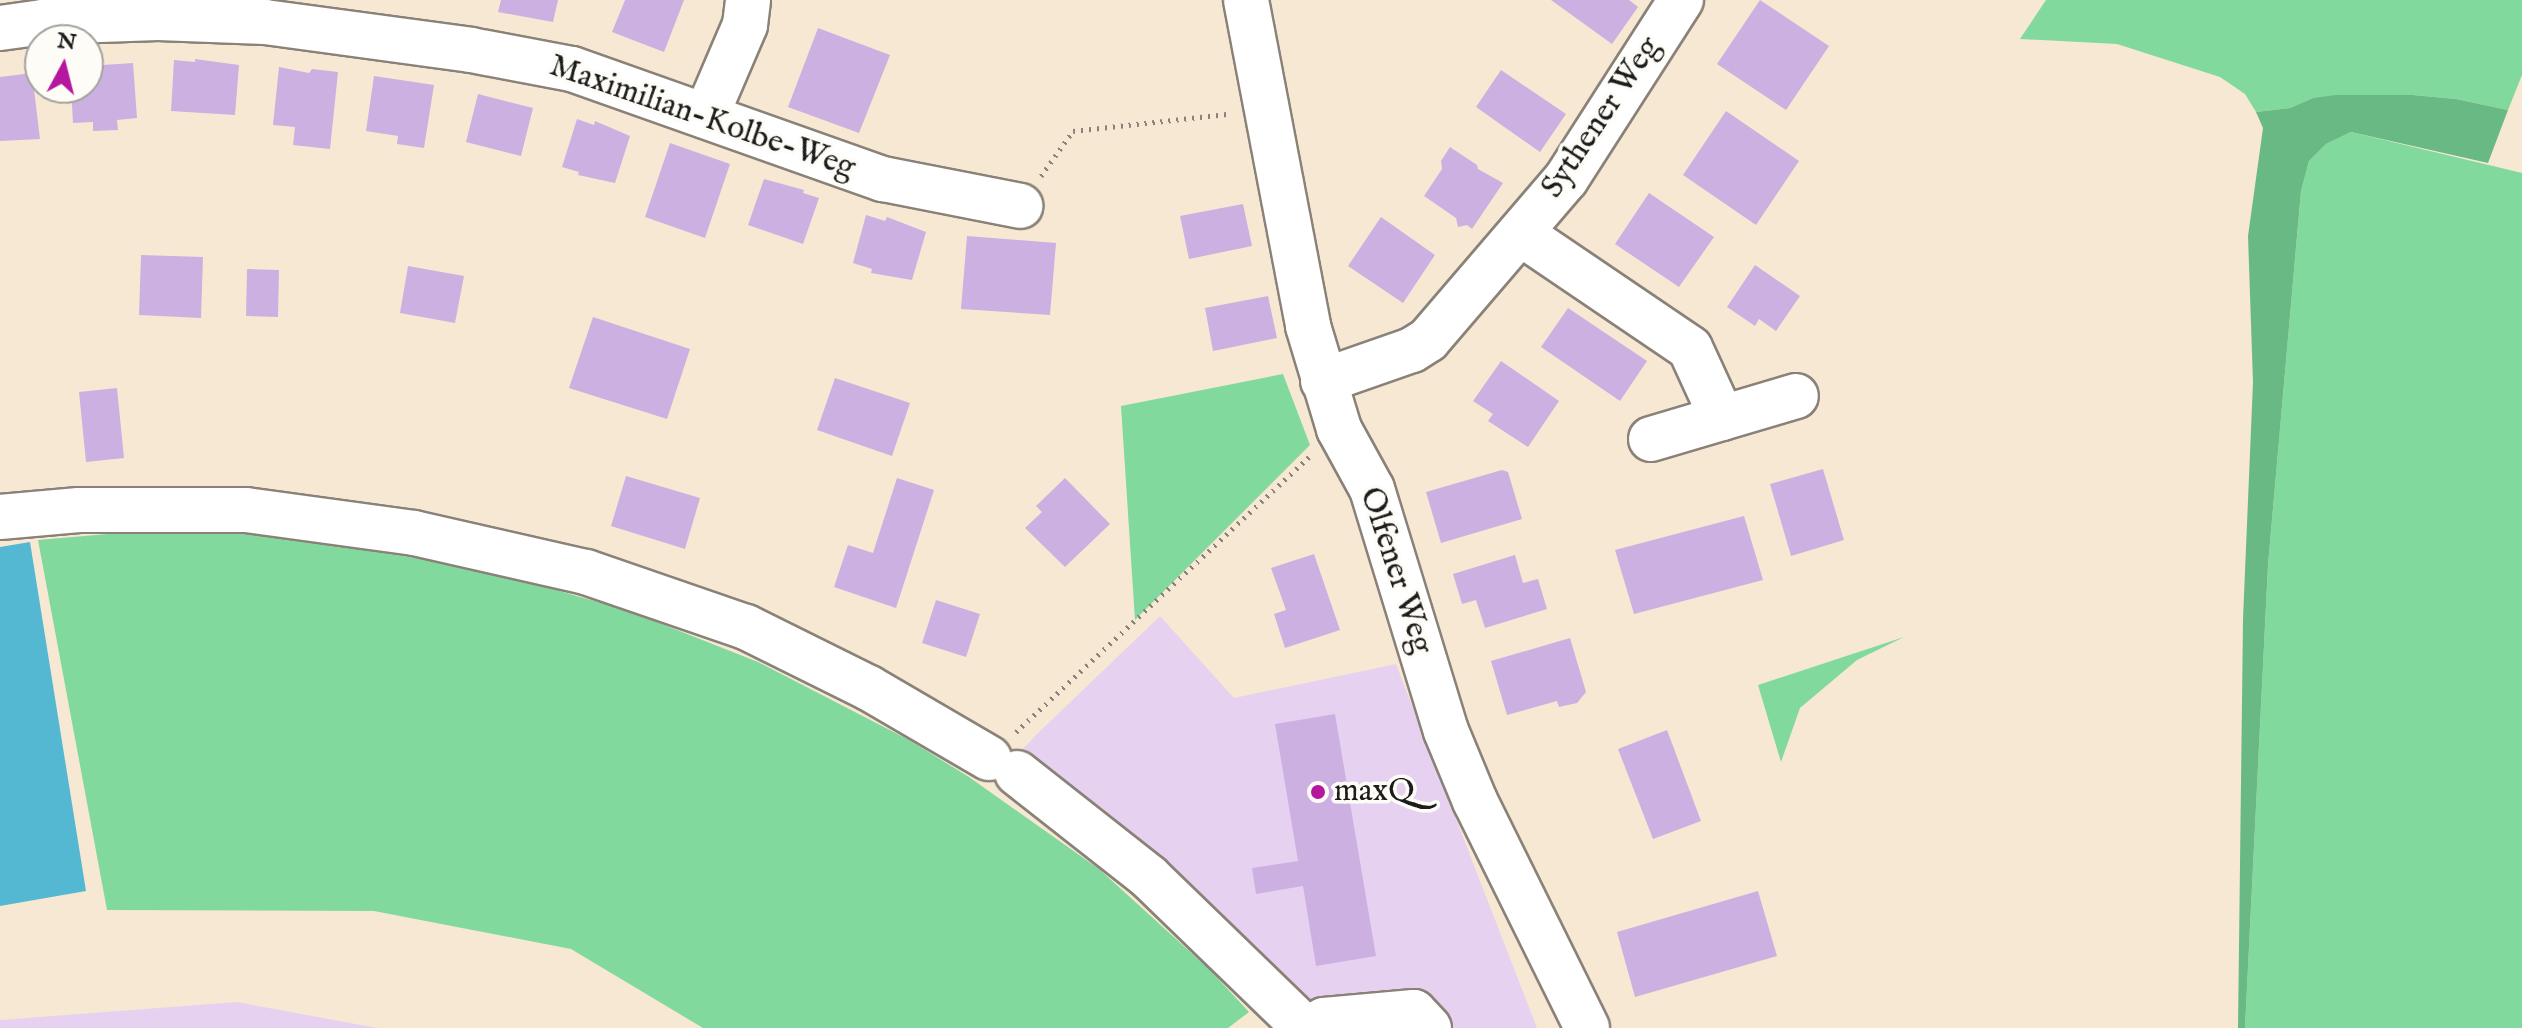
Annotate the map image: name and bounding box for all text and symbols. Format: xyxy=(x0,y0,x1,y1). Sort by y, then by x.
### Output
north arrow xyxy=(24,24,104,104)
text: N xyxy=(56,27,78,57)
street label: Sythener Weg xyxy=(1534,30,1670,206)
street label: Maximilian-Kolbe-Weg xyxy=(544,48,860,188)
street label: Olfener Weg xyxy=(1350,483,1440,659)
place label: maxQ xyxy=(1334,773,1414,811)
marker: maxQ xyxy=(1309,783,1327,801)

